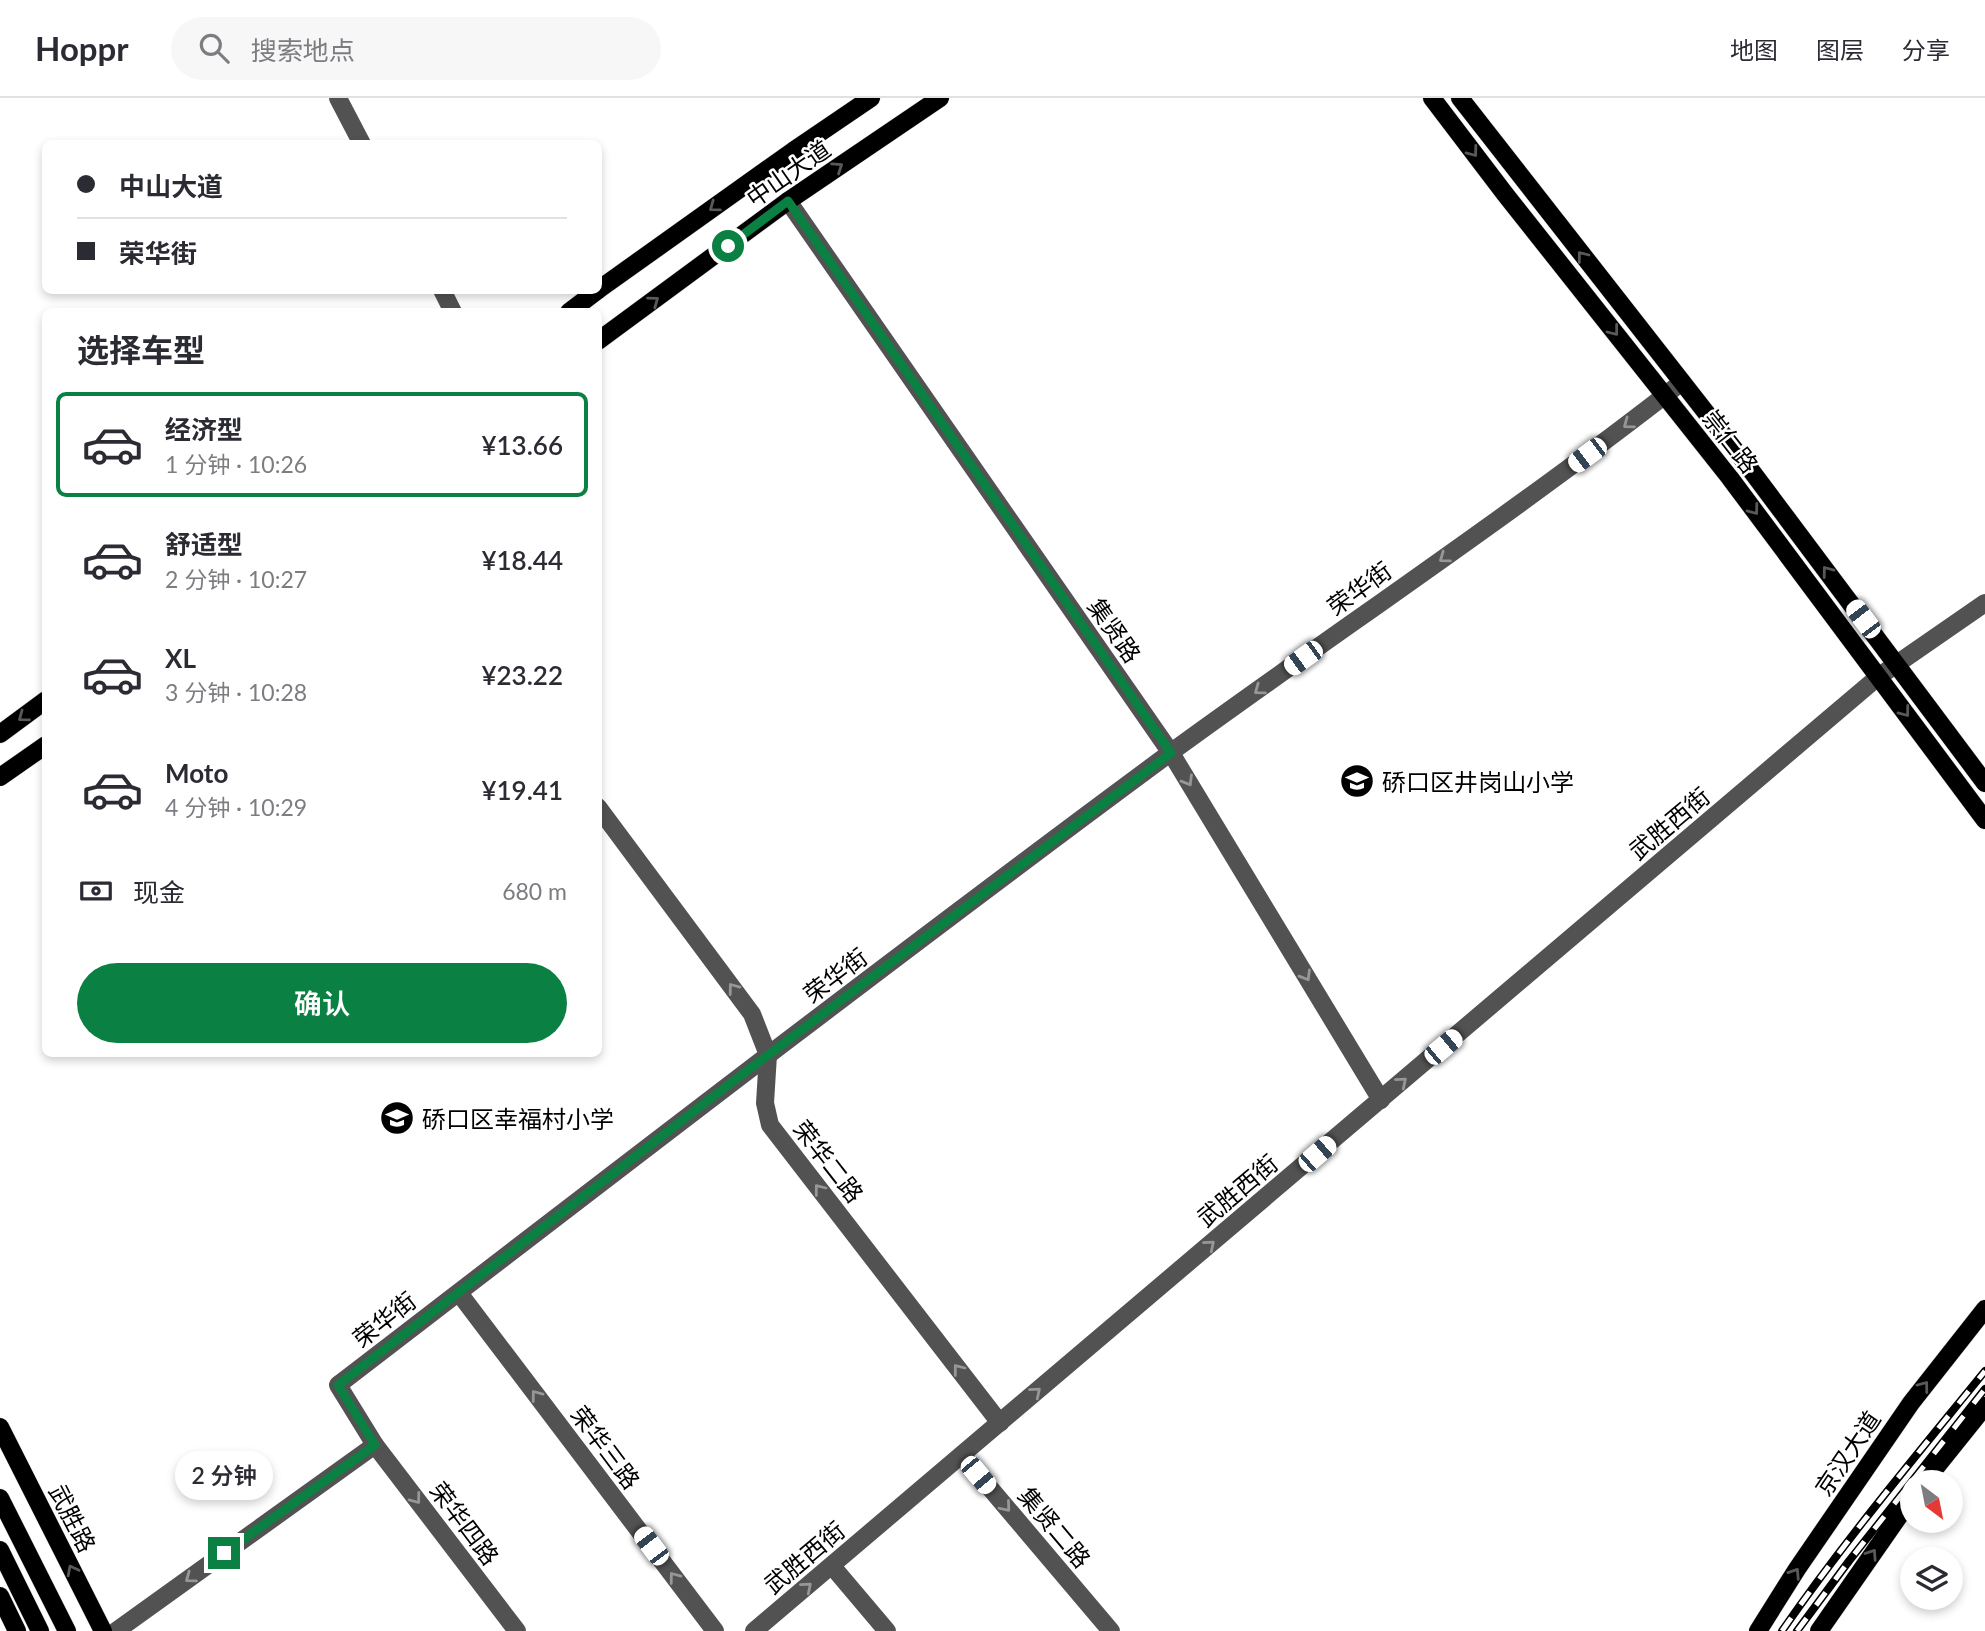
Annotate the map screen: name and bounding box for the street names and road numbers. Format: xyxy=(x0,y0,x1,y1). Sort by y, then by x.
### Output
street label: 中山大道 xyxy=(740,134,836,212)
street label: 崇仁路 xyxy=(1697,404,1765,478)
street label: 荣华街 xyxy=(1321,555,1397,621)
street label: 集贤路 xyxy=(1082,592,1148,668)
street label: 武胜西街 xyxy=(1623,781,1715,865)
street label: 荣华街 xyxy=(798,942,872,1008)
street label: 荣华二路 xyxy=(788,1114,870,1208)
street label: 武胜西街 xyxy=(1191,1148,1283,1232)
street label: 荣华街 xyxy=(347,1285,421,1353)
street label: 荣华三路 xyxy=(566,1400,646,1494)
street label: 京汉大道 xyxy=(1808,1405,1886,1501)
street label: 荣华四路 xyxy=(425,1476,505,1570)
street label: 武胜路 xyxy=(44,1479,102,1557)
street label: 集贤二路 xyxy=(1013,1481,1097,1573)
street label: 武胜西街 xyxy=(758,1515,850,1599)

